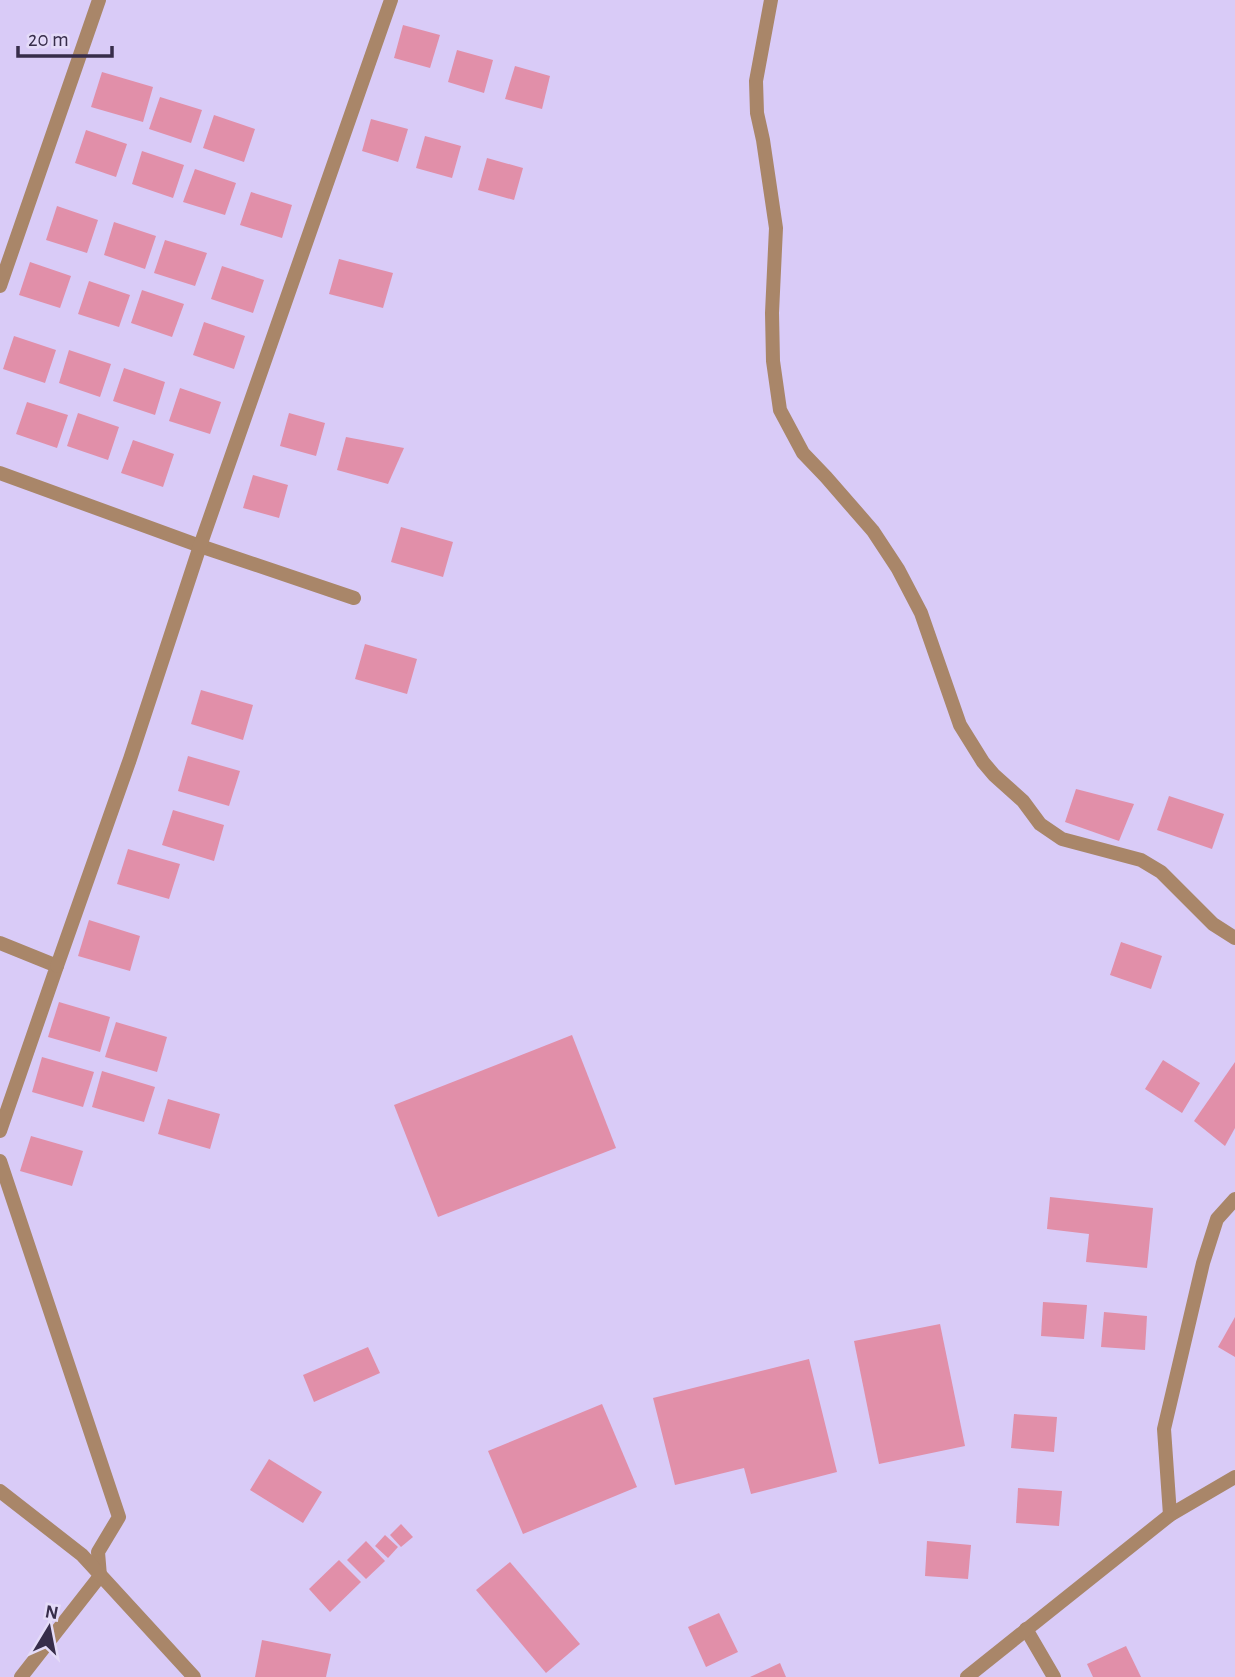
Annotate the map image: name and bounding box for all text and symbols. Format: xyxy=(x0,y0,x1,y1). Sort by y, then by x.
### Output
scale bar xyxy=(18,14,112,58)
text: 20 m xyxy=(28,29,69,50)
north arrow xyxy=(14,1593,84,1663)
text: N xyxy=(44,1602,60,1623)

